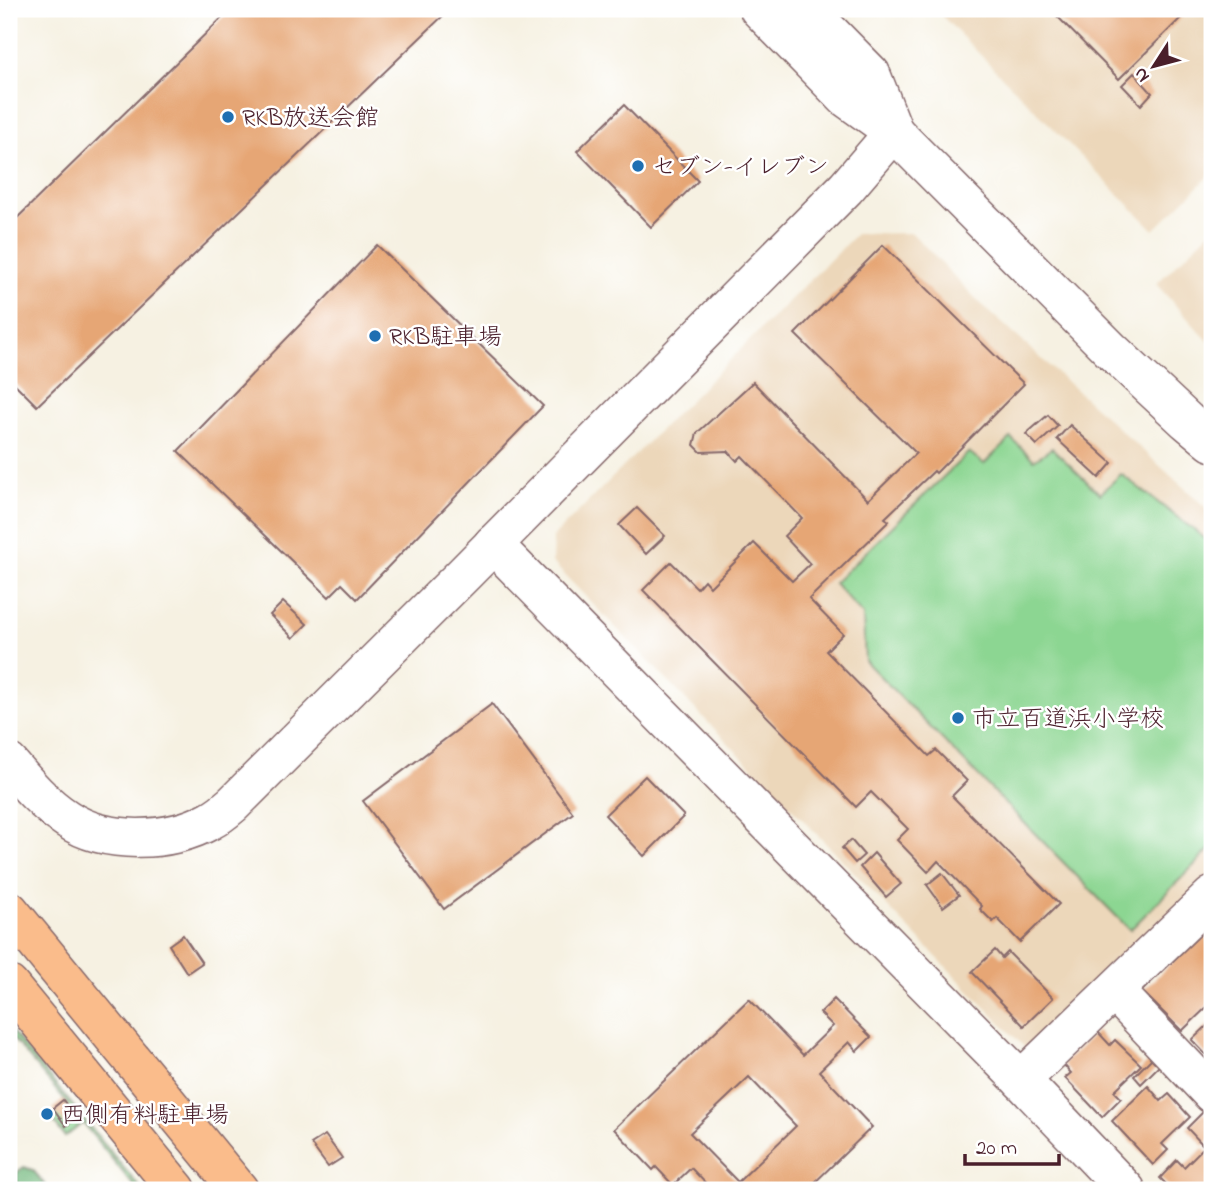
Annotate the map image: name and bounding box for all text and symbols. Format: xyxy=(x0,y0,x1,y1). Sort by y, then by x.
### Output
north arrow xyxy=(1120,32,1190,102)
text: N xyxy=(1127,61,1157,88)
place label: RKB放送会館 xyxy=(242,102,379,137)
marker: RKB放送会館 xyxy=(220,109,236,125)
place label: セブン-イレブン xyxy=(652,151,829,186)
marker: セブン-イレブン xyxy=(630,158,646,174)
place label: RKB駐車場 xyxy=(389,321,502,356)
marker: RKB駐車場 xyxy=(367,328,383,344)
place label: 市立百道浜小学校 xyxy=(972,703,1164,738)
marker: 市立百道浜小学校 xyxy=(950,710,966,726)
place label: 西側有料駐車場 xyxy=(61,1099,229,1134)
marker: 西側有料駐車場 xyxy=(39,1106,55,1122)
scale bar xyxy=(965,1122,1060,1166)
text: 20 m xyxy=(976,1134,1017,1164)

